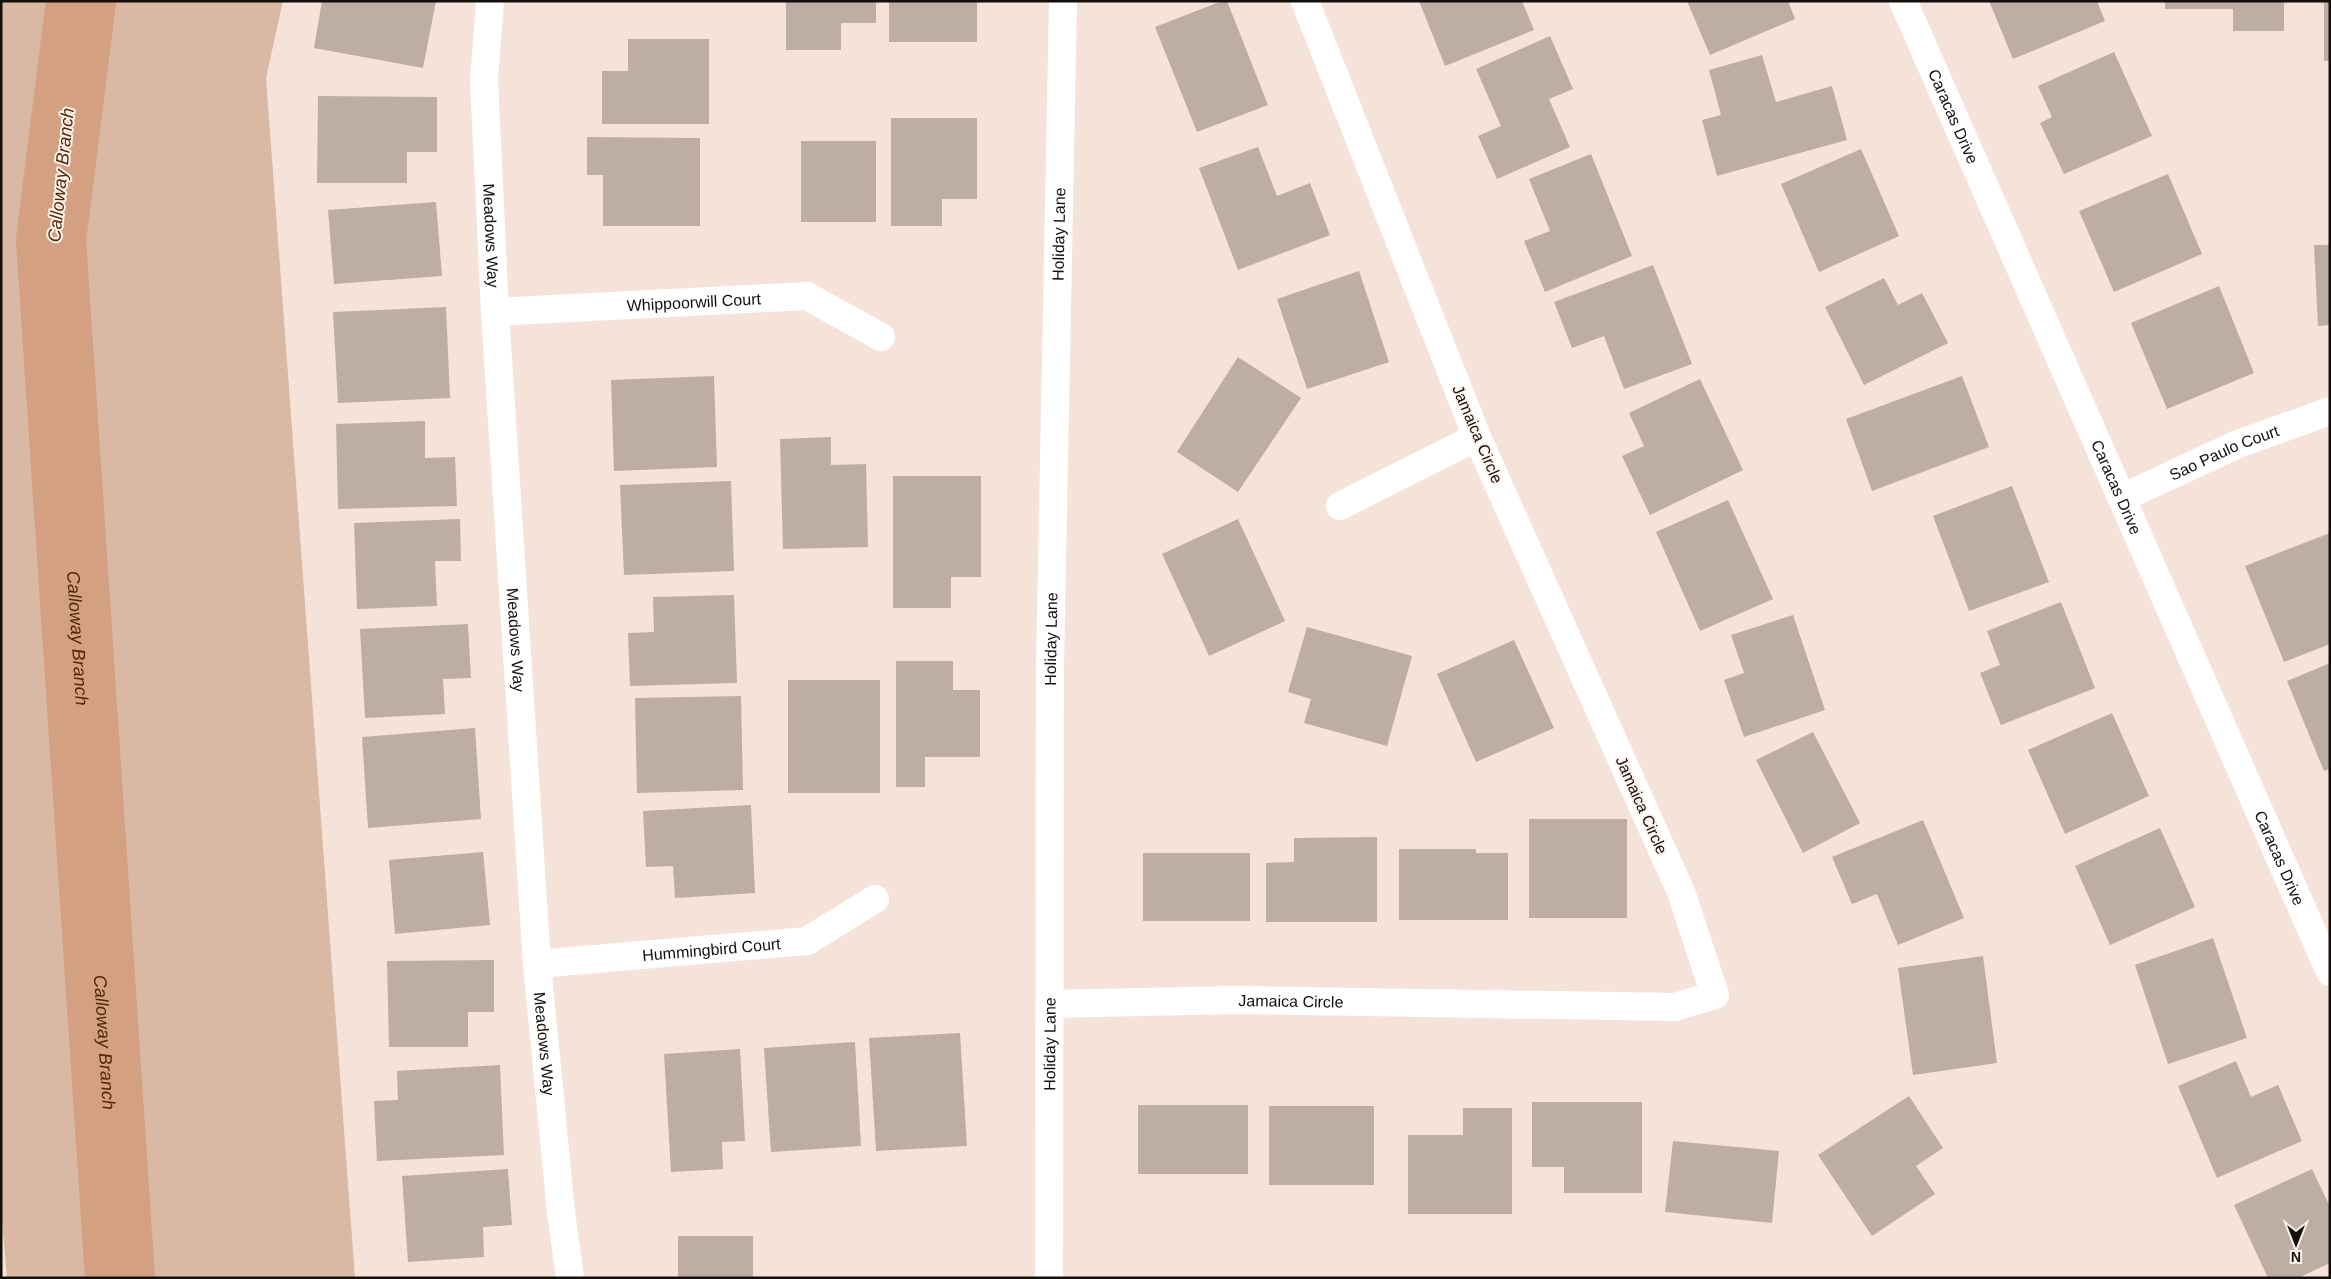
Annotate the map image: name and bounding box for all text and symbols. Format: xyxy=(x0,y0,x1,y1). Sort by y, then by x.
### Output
street label: Caracas Drive xyxy=(1925,67,1981,166)
water label: Calloway Branch xyxy=(44,107,78,243)
street label: Meadows Way xyxy=(480,183,502,288)
street label: Holiday Lane xyxy=(1050,187,1068,281)
street label: Whippoorwill Court xyxy=(626,290,762,314)
street label: Jamaica Circle xyxy=(1449,383,1506,486)
street label: Sao Paulo Court xyxy=(2167,422,2282,484)
street label: Caracas Drive xyxy=(2088,437,2145,537)
water label: Calloway Branch xyxy=(63,570,92,706)
street label: Meadows Way xyxy=(504,587,527,692)
street label: Holiday Lane xyxy=(1042,592,1060,686)
street label: Jamaica Circle xyxy=(1612,754,1671,857)
street label: Caracas Drive xyxy=(2251,808,2308,908)
street label: Hummingbird Court xyxy=(642,935,782,964)
water label: Calloway Branch xyxy=(90,974,119,1110)
street label: Meadows Way xyxy=(531,991,558,1097)
street label: Jamaica Circle xyxy=(1238,992,1344,1011)
street label: Holiday Lane xyxy=(1041,997,1058,1091)
north arrow xyxy=(2271,1219,2321,1269)
text: N xyxy=(2291,1249,2301,1265)

